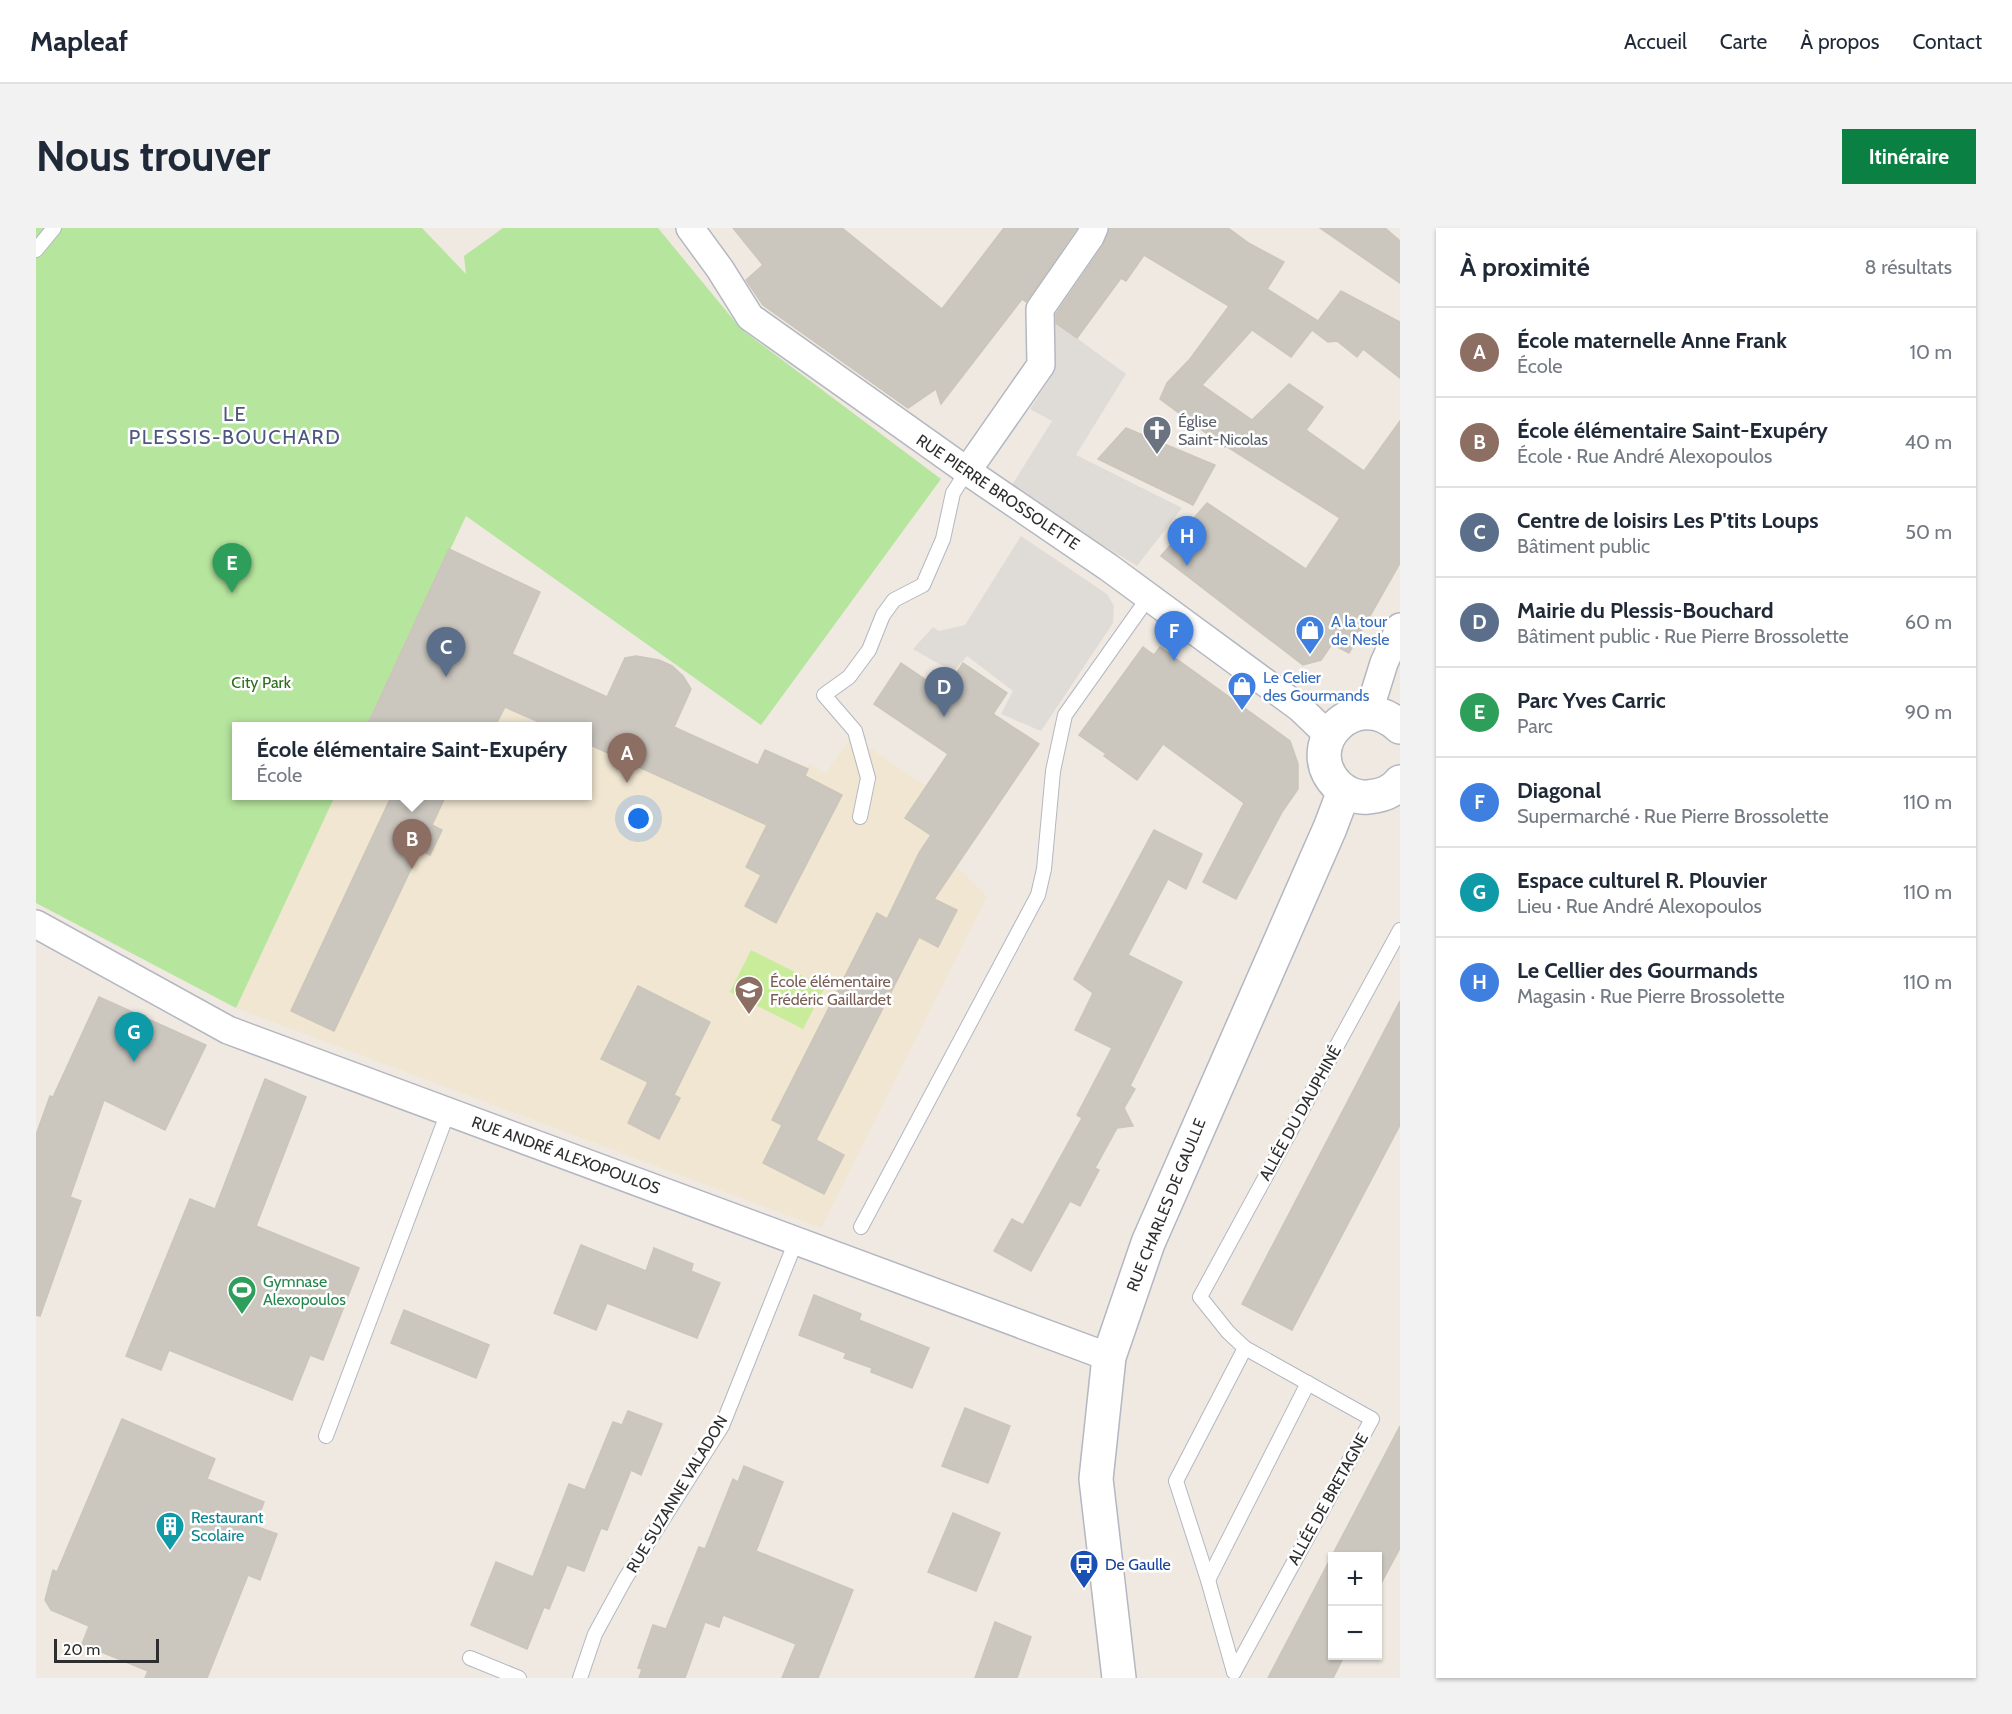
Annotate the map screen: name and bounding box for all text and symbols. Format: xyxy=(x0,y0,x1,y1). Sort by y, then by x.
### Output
text: Mapleaf xyxy=(30,24,128,58)
text: Accueil xyxy=(1624,29,1687,54)
text: Carte xyxy=(1720,29,1767,54)
text: À propos xyxy=(1800,29,1879,54)
text: Contact xyxy=(1912,29,1982,54)
button: Itinéraire xyxy=(1842,129,1976,184)
text: Nous trouver xyxy=(36,130,270,182)
text: À proximité xyxy=(1460,251,1590,283)
text: 8 résultats xyxy=(1865,255,1952,279)
text: École maternelle Anne Frank xyxy=(1517,327,1787,354)
text: A xyxy=(1473,340,1486,364)
text: 10 m xyxy=(1909,340,1952,364)
text: École xyxy=(1517,354,1563,378)
district label: LE PLESSIS-BOUCHARD xyxy=(129,402,341,449)
place label: Église Saint-Nicolas xyxy=(1178,412,1268,449)
church icon: Église Saint-Nicolas xyxy=(1141,414,1173,456)
text: École élémentaire Saint-Exupéry xyxy=(1517,417,1828,444)
street label: RUE PIERRE BROSSOLETTE xyxy=(913,430,1083,554)
text: B xyxy=(1473,430,1486,454)
text: 40 m xyxy=(1904,430,1952,454)
text: École · Rue André Alexopoulos xyxy=(1517,444,1772,468)
text: Centre de loisirs Les P'tits Loups xyxy=(1517,507,1819,534)
pin: H xyxy=(1168,516,1206,566)
text: C xyxy=(1473,520,1486,544)
text: 50 m xyxy=(1905,520,1952,544)
text: Bâtiment public xyxy=(1517,534,1650,558)
pin: E xyxy=(212,544,252,593)
text: Mairie du Plessis-Bouchard xyxy=(1517,597,1773,624)
text: D xyxy=(1472,610,1487,634)
text: 60 m xyxy=(1905,610,1952,634)
pin: F xyxy=(1154,612,1194,661)
place label: A la tour de Nesle xyxy=(1331,612,1389,649)
shop icon: A la tour de Nesle xyxy=(1294,614,1326,656)
text: Bâtiment public · Rue Pierre Brossolette xyxy=(1517,624,1849,648)
pin: C xyxy=(426,628,466,677)
pin: D xyxy=(924,668,964,717)
place label: Le Celier des Gourmands xyxy=(1263,668,1370,705)
shop icon: Le Celier des Gourmands xyxy=(1226,670,1258,712)
park label: City Park xyxy=(231,673,292,692)
text: Parc Yves Carric xyxy=(1517,687,1666,714)
text: E xyxy=(1474,700,1485,724)
text: 90 m xyxy=(1905,700,1952,724)
text: Parc xyxy=(1517,714,1553,738)
popup xyxy=(232,722,592,800)
pin: A xyxy=(608,734,646,783)
text: École élémentaire Saint-Exupéry xyxy=(257,736,567,763)
text: École xyxy=(257,763,302,787)
text: Diagonal xyxy=(1517,777,1601,804)
text: F xyxy=(1474,790,1485,814)
text: 110 m xyxy=(1903,790,1952,814)
your location xyxy=(624,804,653,833)
text: Supermarché · Rue Pierre Brossolette xyxy=(1517,804,1829,828)
pin: B xyxy=(392,820,431,869)
text: Espace culturel R. Plouvier xyxy=(1517,867,1767,894)
text: G xyxy=(1473,880,1486,904)
text: 110 m xyxy=(1903,880,1952,904)
text: Lieu · Rue André Alexopoulos xyxy=(1517,894,1762,918)
text: Le Cellier des Gourmands xyxy=(1517,957,1758,984)
text: H xyxy=(1472,970,1487,994)
text: 110 m xyxy=(1903,970,1952,994)
place label: École élémentaire Frédéric Gaillardet xyxy=(770,972,892,1009)
school or university icon: École élémentaire Frédéric Gaillardet xyxy=(733,974,765,1016)
text: Magasin · Rue Pierre Brossolette xyxy=(1517,984,1785,1008)
pin: G xyxy=(114,1012,154,1062)
street label: ALLÉE DU DAUPHINÉ xyxy=(1255,1042,1345,1184)
street label: RUE ANDRÉ ALEXOPOULOS xyxy=(469,1112,663,1198)
street label: RUE CHARLES DE GAULLE xyxy=(1123,1116,1210,1294)
place label: Gymnase Alexopoulos xyxy=(263,1272,346,1309)
sports icon: Gymnase Alexopoulos xyxy=(226,1274,258,1316)
street label: RUE SUZANNE VALADON xyxy=(622,1412,732,1576)
street label: ALLÉE DE BRETAGNE xyxy=(1284,1430,1372,1568)
place label: Restaurant Scolaire xyxy=(191,1508,264,1545)
building icon: Restaurant Scolaire xyxy=(154,1510,186,1552)
bus stop icon: De Gaulle xyxy=(1068,1548,1100,1590)
map controls xyxy=(1328,1552,1382,1660)
button: + xyxy=(1328,1552,1382,1606)
place label: De Gaulle xyxy=(1105,1555,1171,1574)
button: − xyxy=(1328,1606,1382,1660)
scale bar xyxy=(54,1636,159,1664)
text: 20 m xyxy=(63,1640,100,1659)

